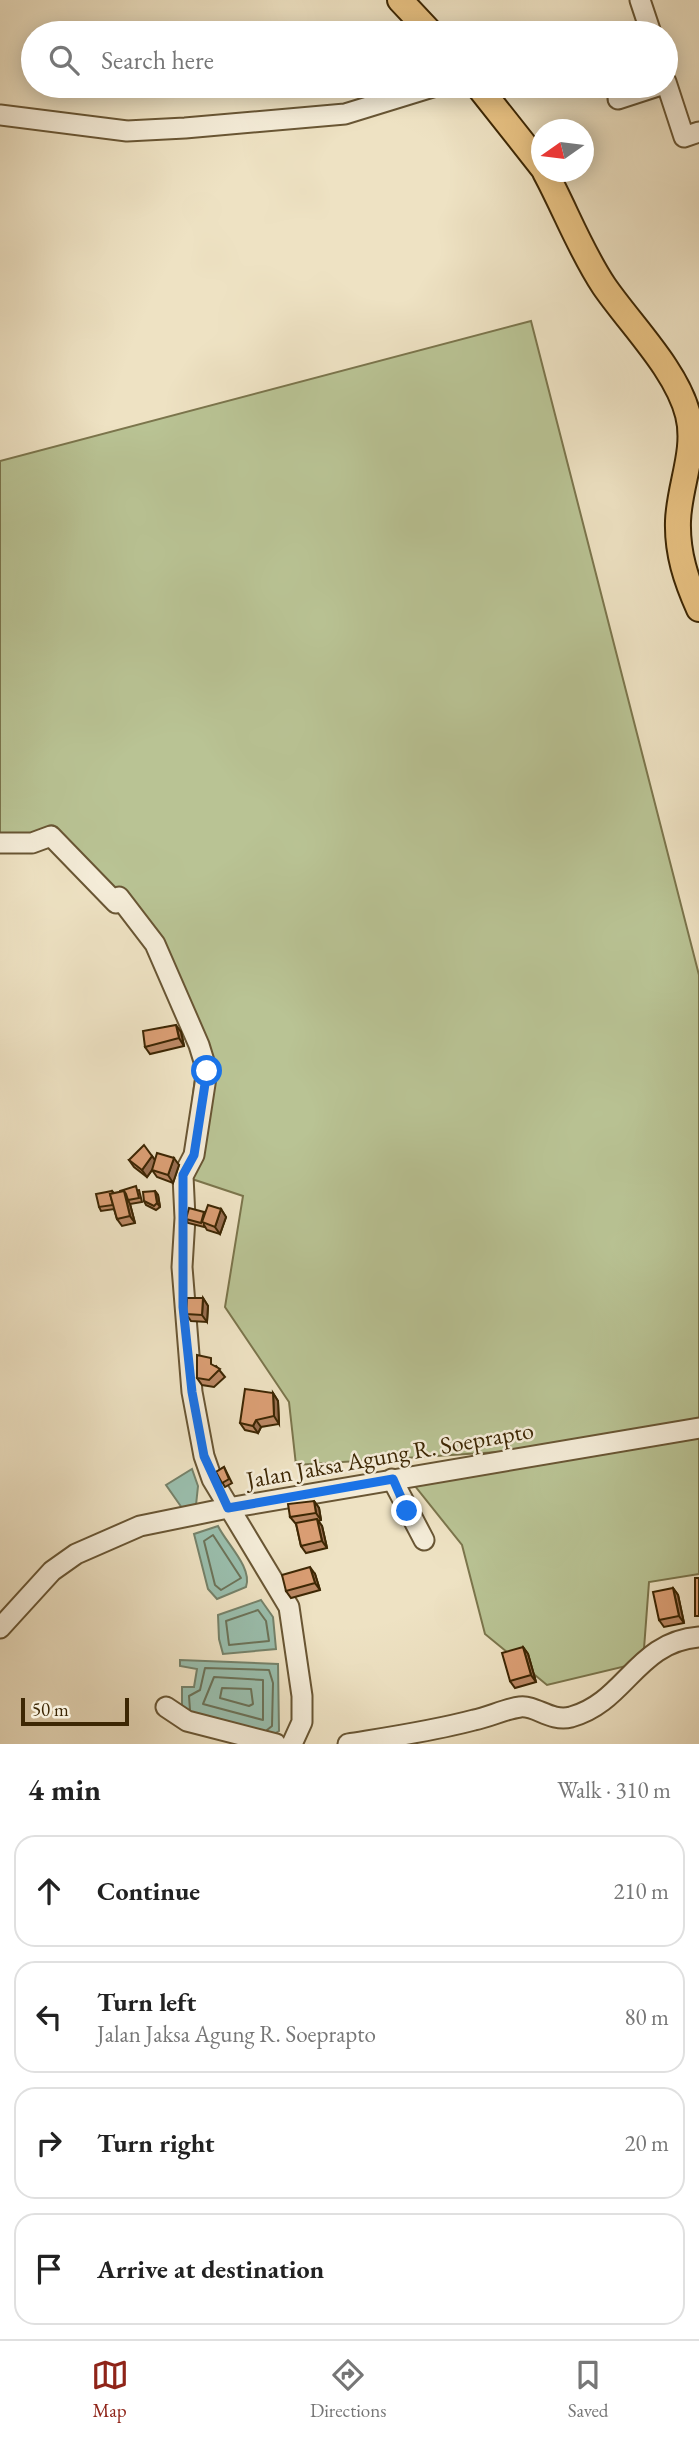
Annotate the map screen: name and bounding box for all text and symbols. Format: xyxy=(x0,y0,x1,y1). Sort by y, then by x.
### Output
search box xyxy=(21,21,678,98)
icon: search xyxy=(45,41,83,79)
text: Search here xyxy=(101,43,214,77)
north arrow xyxy=(531,119,594,182)
route start xyxy=(191,1055,222,1086)
street label: Jalan Jaksa Agung R. Soeprapto xyxy=(242,1414,536,1495)
route end xyxy=(391,1495,422,1526)
scale bar xyxy=(21,1695,130,1727)
text: 50 m xyxy=(32,1697,69,1722)
text: 4 min xyxy=(28,1770,101,1809)
text: Walk · 310 m xyxy=(557,1775,671,1805)
icon: ahead xyxy=(30,1872,68,1910)
text: Continue xyxy=(97,1874,200,1908)
text: 210 m xyxy=(613,1876,669,1906)
text: Turn left xyxy=(97,1985,196,2019)
icon: left xyxy=(30,1998,68,2036)
text: 80 m xyxy=(624,2002,669,2032)
text: Jalan Jaksa Agung R. Soeprapto xyxy=(97,2019,376,2049)
icon: right xyxy=(30,2124,68,2162)
text: Turn right xyxy=(97,2126,215,2160)
text: 20 m xyxy=(624,2128,669,2158)
icon: arrive xyxy=(30,2250,68,2288)
text: Arrive at destination xyxy=(97,2252,324,2286)
tab: Map xyxy=(91,2356,129,2423)
tab: Directions xyxy=(310,2356,386,2423)
tab: Saved xyxy=(568,2356,608,2423)

